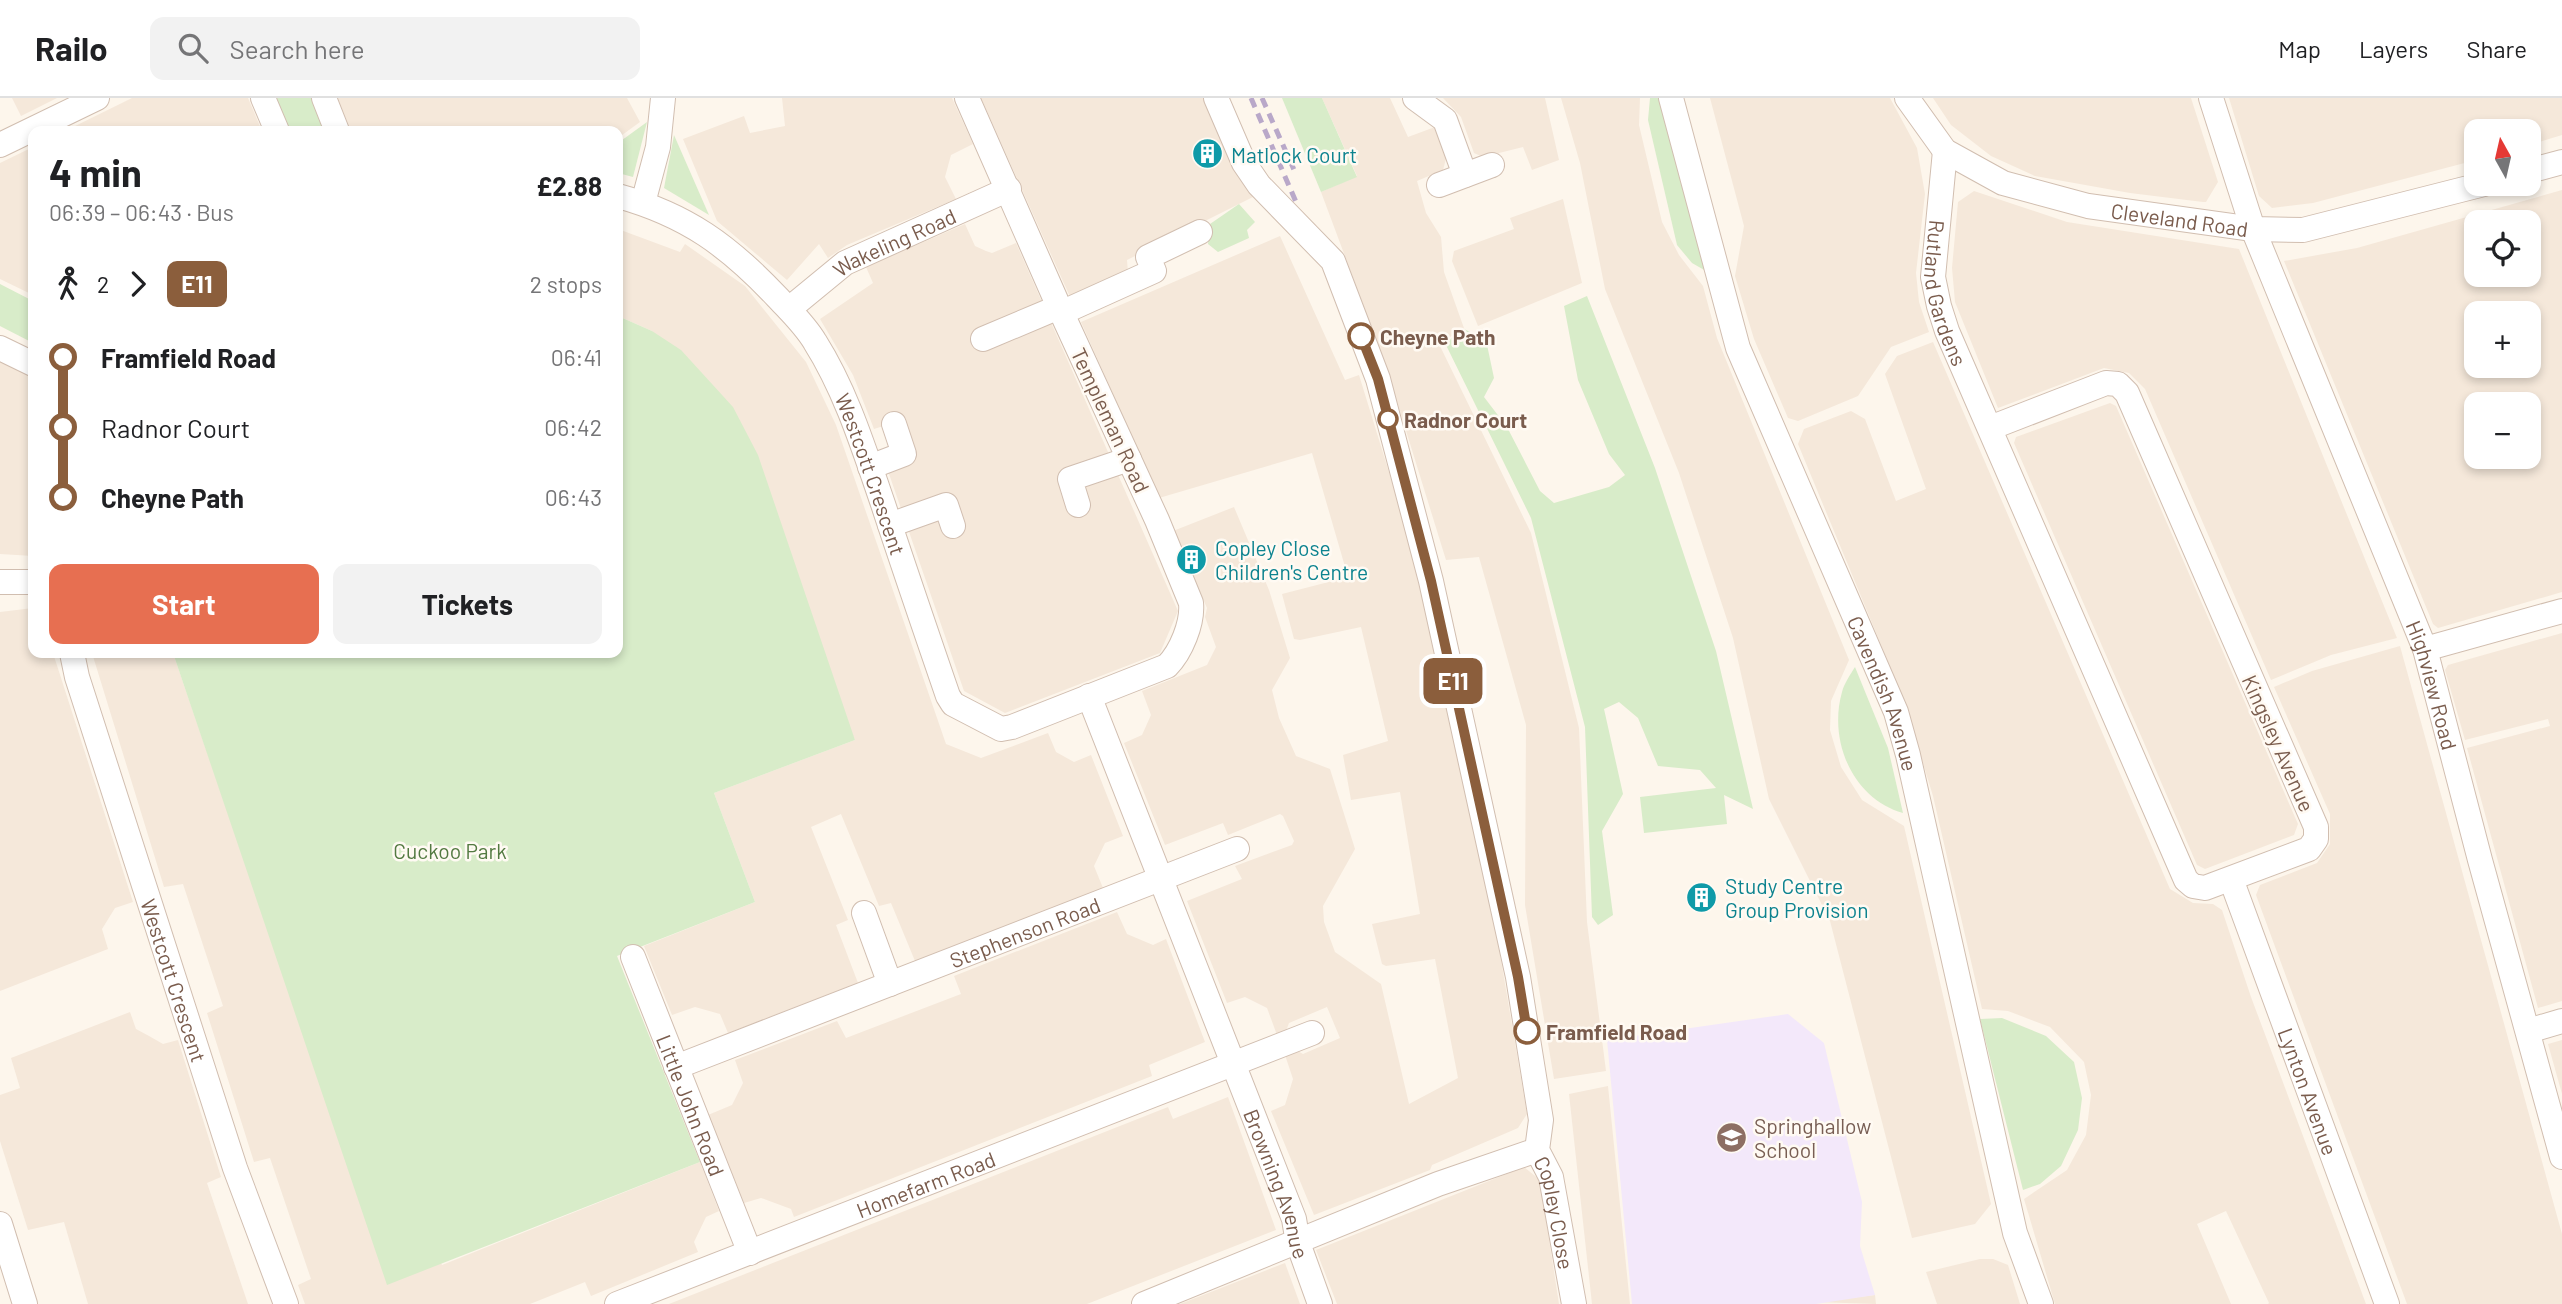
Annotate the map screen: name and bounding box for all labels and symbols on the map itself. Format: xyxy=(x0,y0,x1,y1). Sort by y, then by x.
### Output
north arrow xyxy=(2464,119,2541,196)
building icon: Matlock Court xyxy=(1191,137,1225,171)
place label: Matlock Court xyxy=(1231,142,1357,167)
street label: Cleveland Road xyxy=(2109,197,2250,241)
street label: Wakeling Road xyxy=(827,202,960,281)
street label: Rutland Gardens xyxy=(1920,219,1973,369)
marker: Cheyne Path xyxy=(1348,323,1374,349)
place label: Cheyne Path xyxy=(1380,324,1495,349)
street label: Templeman Road xyxy=(1067,344,1155,496)
street label: Westcott Crescent xyxy=(831,389,911,558)
place label: Radnor Court xyxy=(1404,407,1527,432)
marker: Radnor Court xyxy=(1378,409,1398,429)
place label: Copley Close Children's Centre xyxy=(1215,535,1368,584)
building icon: Copley Close Children's Centre xyxy=(1175,542,1209,576)
street label: Cavendish Avenue xyxy=(1843,612,1924,773)
street label: Highview Road xyxy=(2402,616,2463,752)
line badge: E11 xyxy=(1413,658,1493,704)
street label: Kingsley Avenue xyxy=(2238,671,2320,815)
park label: Cuckoo Park xyxy=(393,838,507,863)
place label: Study Centre Group Provision xyxy=(1725,873,1868,922)
building icon: Study Centre Group Provision xyxy=(1685,880,1719,914)
street label: Stephenson Road xyxy=(946,891,1104,972)
street label: Westcott Crescent xyxy=(137,895,213,1065)
marker: Framfield Road xyxy=(1514,1018,1540,1044)
place label: Framfield Road xyxy=(1546,1019,1687,1044)
street label: Lynton Avenue xyxy=(2274,1024,2344,1158)
street label: Little John Road xyxy=(652,1031,731,1179)
street label: Browning Avenue xyxy=(1240,1105,1315,1262)
place label: Springhallow School xyxy=(1754,1113,1871,1162)
school or university icon: Springhallow School xyxy=(1714,1120,1748,1154)
street label: Homefarm Road xyxy=(852,1145,998,1222)
street label: Copley Close xyxy=(1530,1151,1580,1271)

